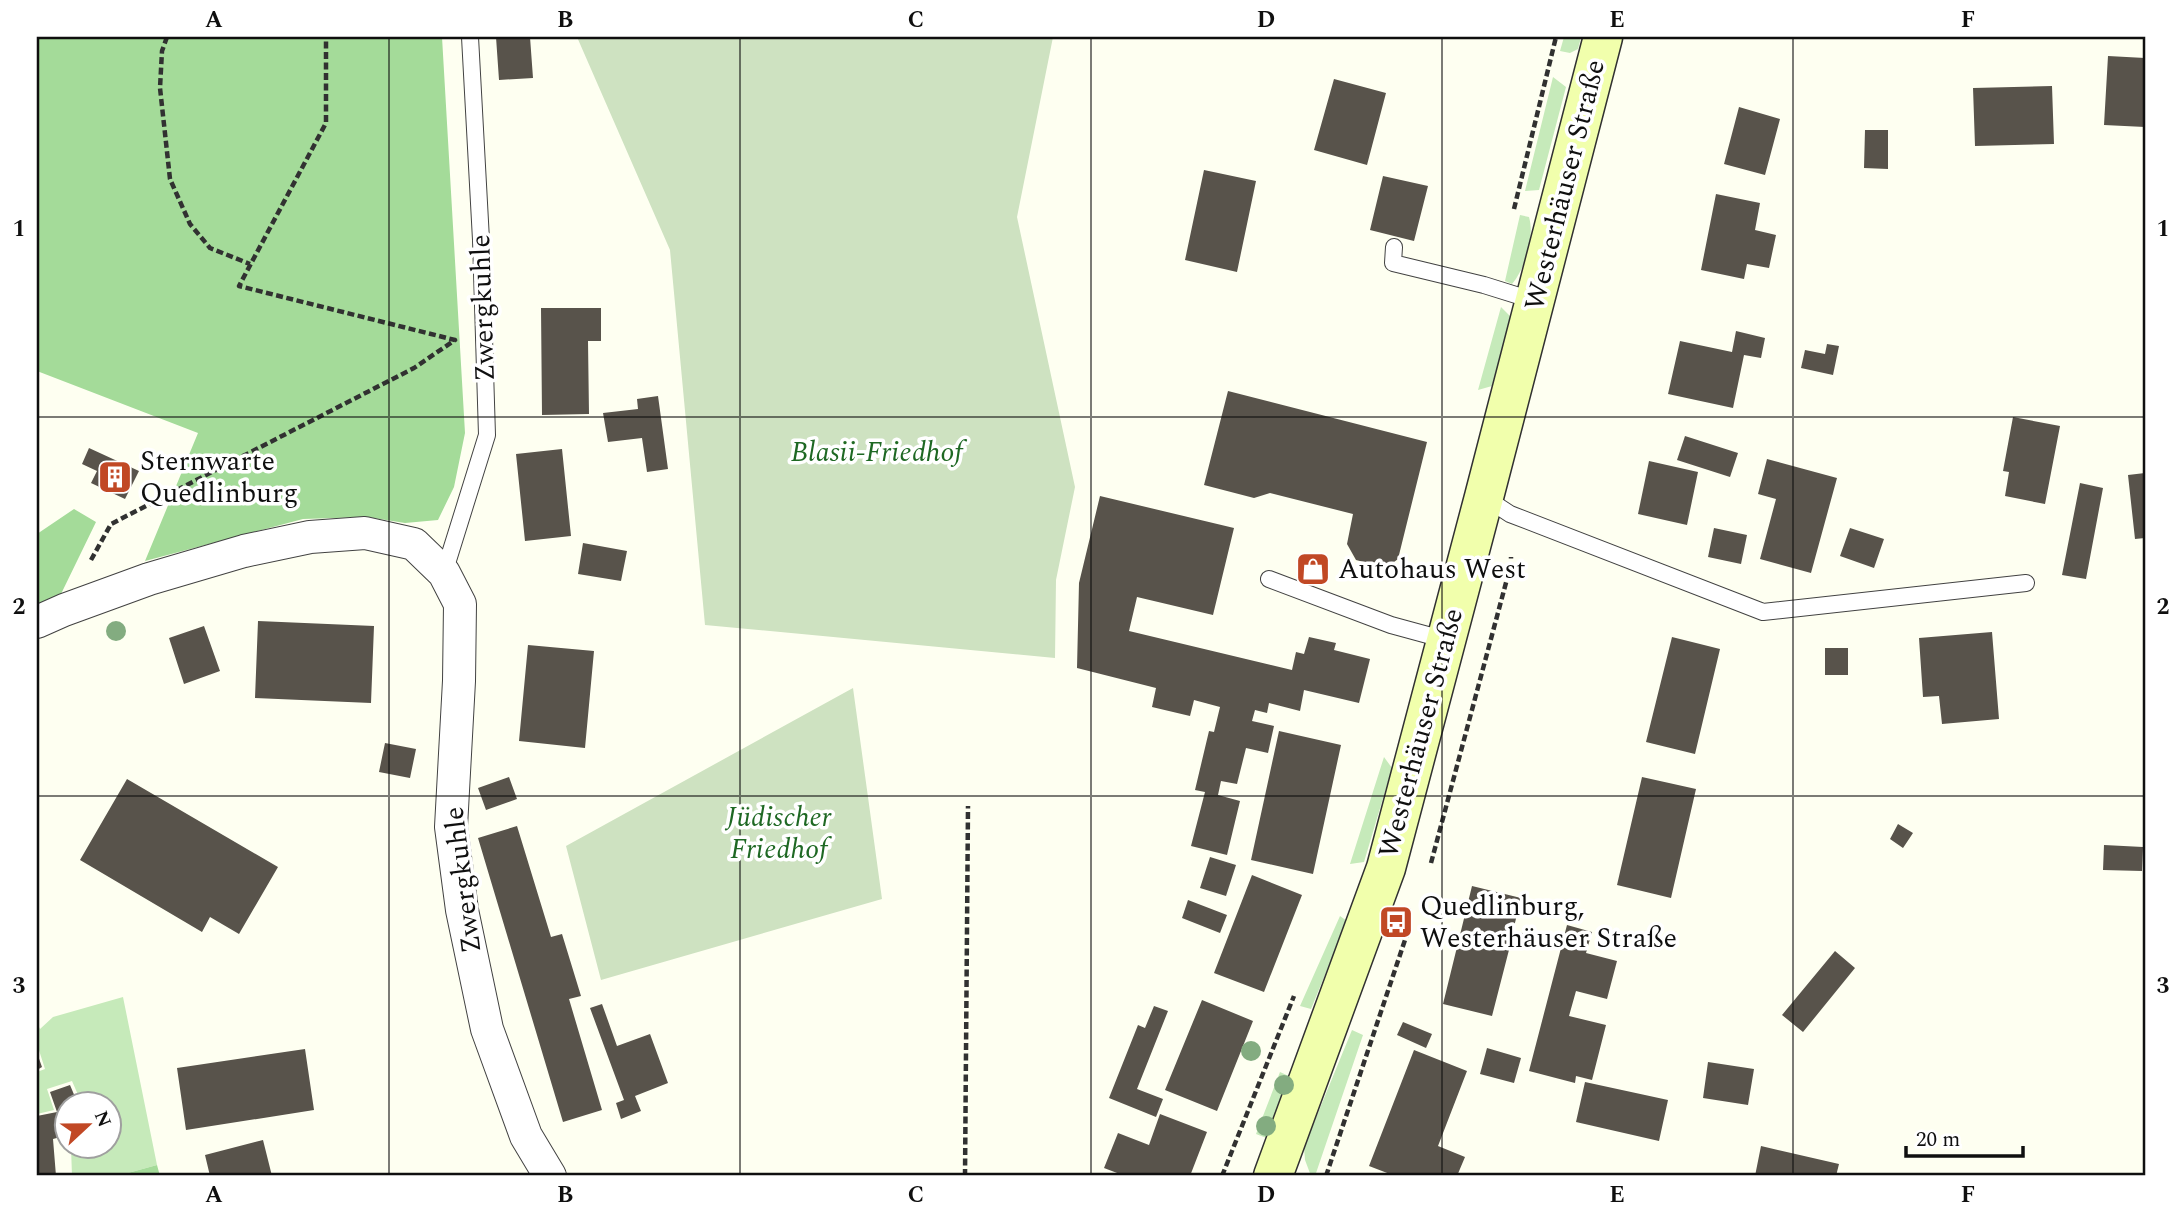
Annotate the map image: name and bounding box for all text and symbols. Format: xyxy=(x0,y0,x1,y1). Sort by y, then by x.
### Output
text: A xyxy=(205,3,223,38)
text: B xyxy=(557,3,573,38)
text: C xyxy=(908,3,924,38)
text: D xyxy=(1257,3,1275,38)
text: E xyxy=(1609,3,1625,38)
text: F xyxy=(1961,3,1975,38)
street label: Westerhäuser Straße xyxy=(1513,55,1617,315)
text: 1 xyxy=(13,212,25,247)
text: 1 xyxy=(2157,212,2169,247)
street label: Zwergkuhle xyxy=(459,234,507,382)
park label: Blasii-Friedhof xyxy=(791,431,967,474)
place label: Sternwarte Quedlinburg xyxy=(140,440,298,515)
building icon: Sternwarte Quedlinburg xyxy=(96,458,134,496)
place label: Autohaus West xyxy=(1338,548,1526,591)
shop icon: Autohaus West xyxy=(1294,550,1332,588)
text: 2 xyxy=(13,590,26,625)
text: 2 xyxy=(2157,590,2170,625)
street label: Westerhäuser Straße xyxy=(1367,603,1475,863)
park label: Jüdischer Friedhof xyxy=(725,796,832,871)
street label: Zwergkuhle xyxy=(433,804,493,956)
place label: Quedlinburg, Westerhäuser Straße xyxy=(1420,885,1677,960)
bus stop icon: Quedlinburg, Westerhäuser Straße xyxy=(1377,903,1415,941)
text: 3 xyxy=(13,969,26,1004)
text: 3 xyxy=(2157,969,2170,1004)
north arrow xyxy=(52,1090,122,1160)
text: N xyxy=(86,1107,119,1132)
scale bar xyxy=(1906,1115,2023,1159)
text: 20 m xyxy=(1916,1124,1960,1156)
text: A xyxy=(205,1178,223,1213)
text: B xyxy=(557,1178,573,1213)
text: C xyxy=(908,1178,924,1213)
text: D xyxy=(1257,1178,1275,1213)
text: E xyxy=(1609,1178,1625,1213)
text: F xyxy=(1961,1178,1975,1213)

